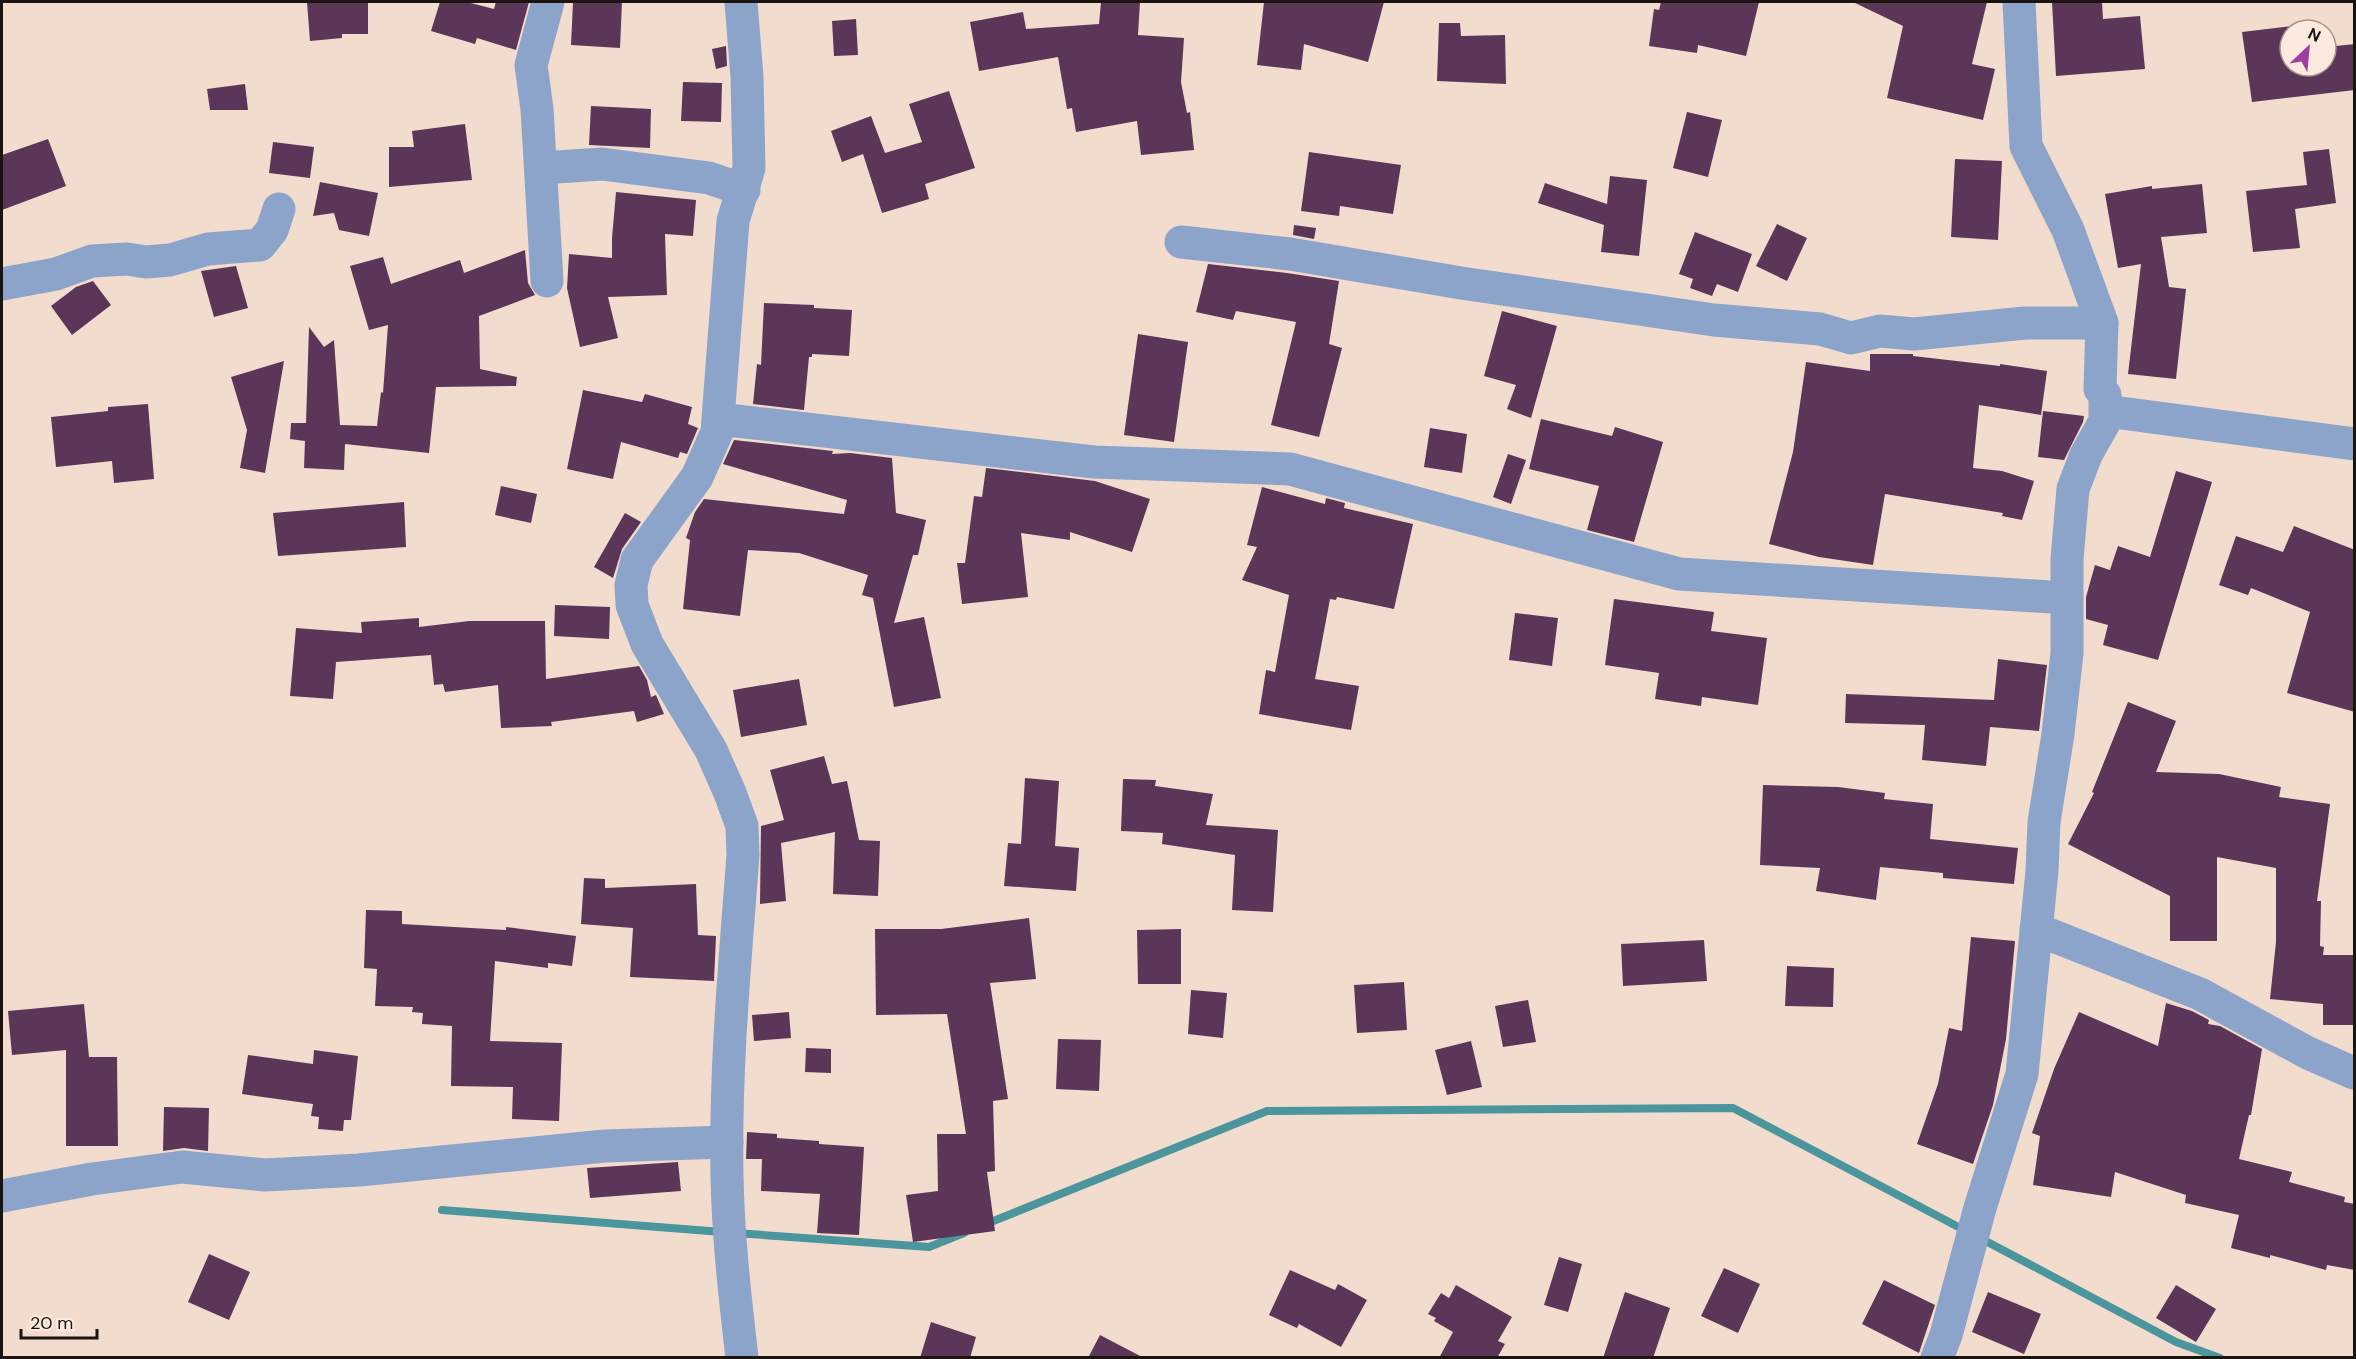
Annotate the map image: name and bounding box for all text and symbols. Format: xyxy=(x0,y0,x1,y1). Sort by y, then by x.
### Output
north arrow xyxy=(2278,18,2338,78)
text: N xyxy=(2305,23,2324,47)
scale bar xyxy=(21,1302,98,1340)
text: 20 m xyxy=(30,1311,73,1335)

